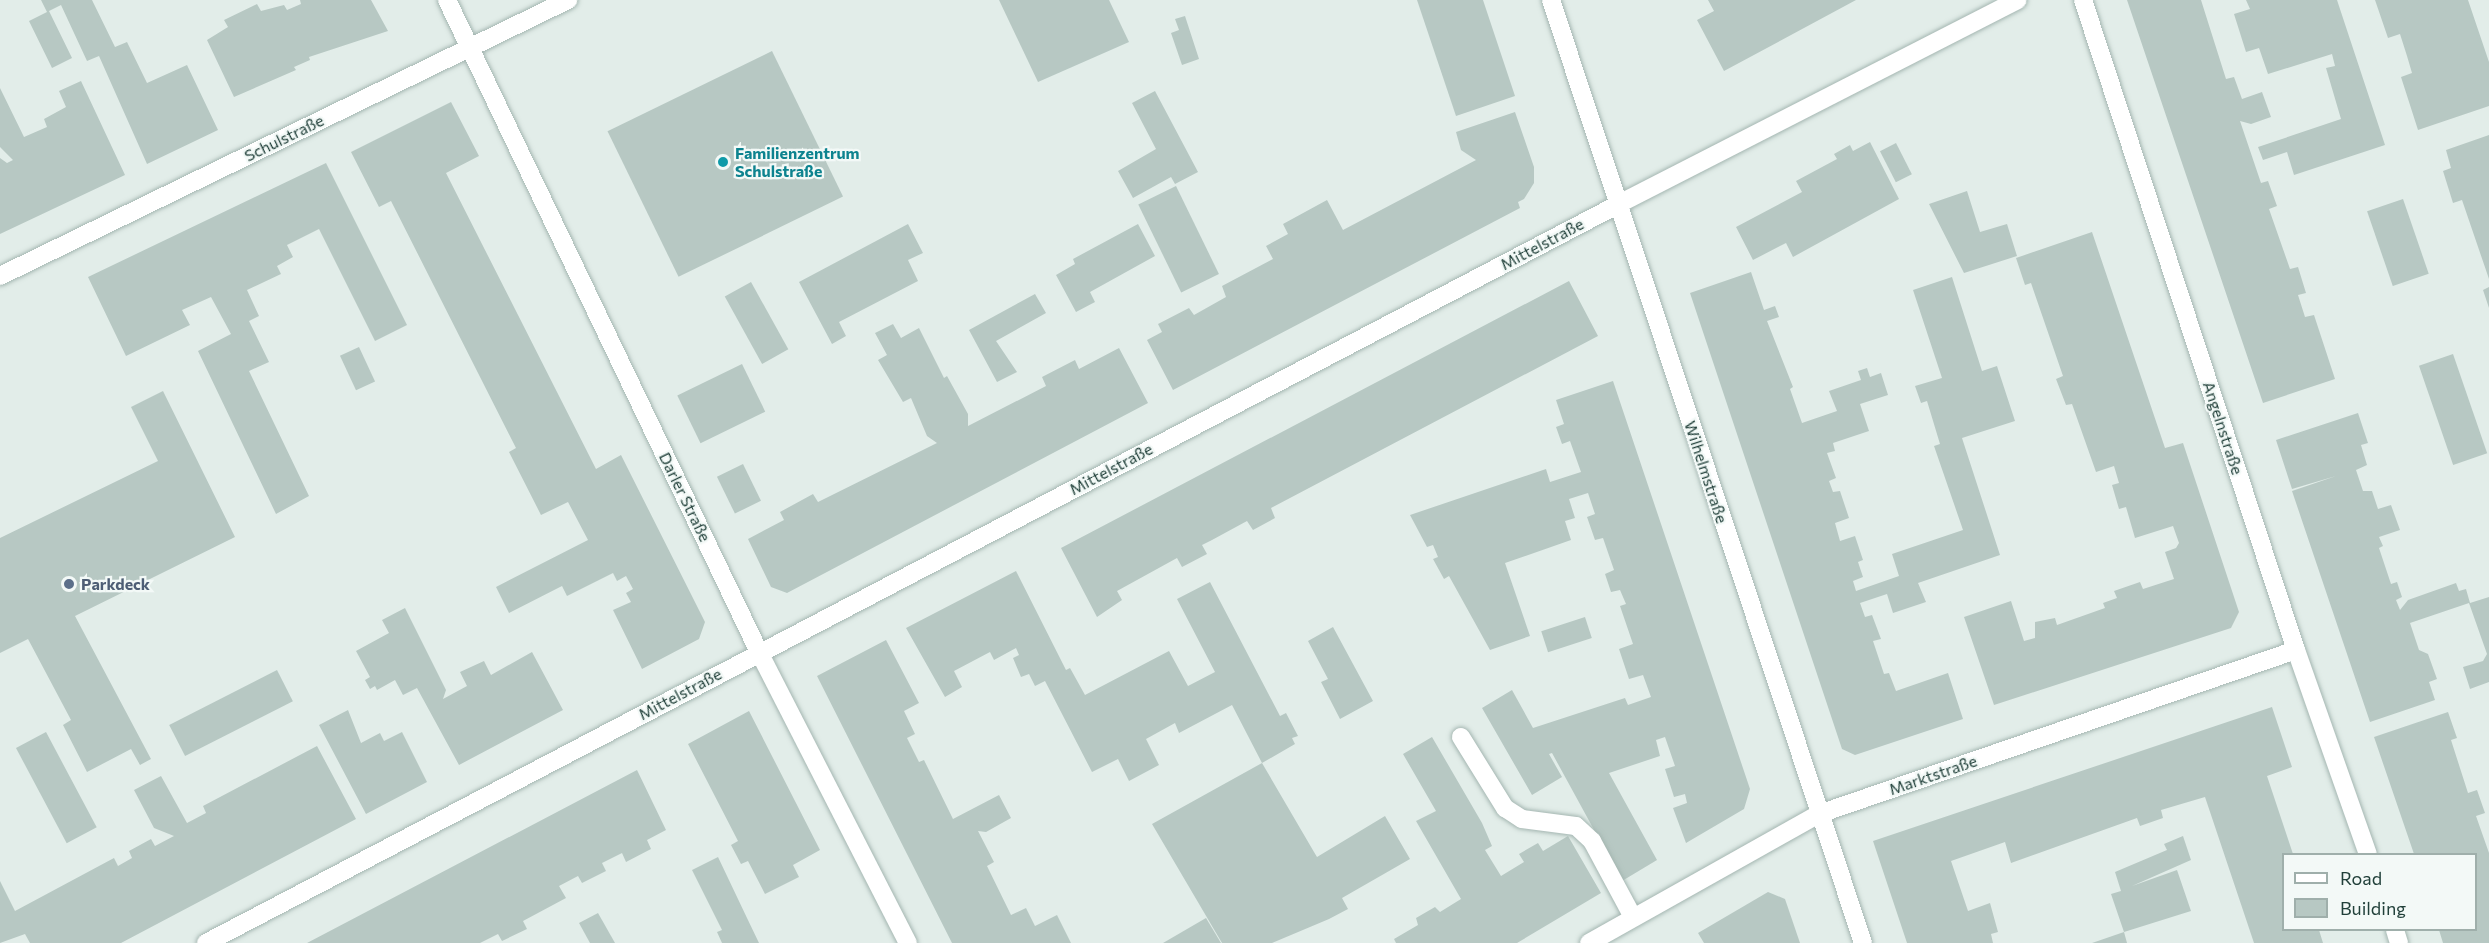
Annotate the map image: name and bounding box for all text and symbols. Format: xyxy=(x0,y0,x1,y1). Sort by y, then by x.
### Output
street label: Schulstraße xyxy=(241,111,327,165)
place label: Familienzentrum Schulstraße xyxy=(735,143,860,181)
marker: Familienzentrum Schulstraße xyxy=(716,155,730,169)
street label: Mittelstraße xyxy=(1497,214,1587,274)
street label: Angelnstraße xyxy=(2199,379,2247,477)
street label: Wilhelmstraße xyxy=(1680,418,1732,526)
street label: Mittelstraße xyxy=(1066,439,1156,499)
street label: Darler Straße xyxy=(655,449,715,545)
place label: Parkdeck xyxy=(81,574,150,594)
marker: Parkdeck xyxy=(62,577,76,591)
street label: Mittelstraße xyxy=(635,664,725,724)
street label: Marktstraße xyxy=(1887,751,1979,799)
legend xyxy=(2282,853,2477,931)
text: Road xyxy=(2340,867,2382,889)
text: Building xyxy=(2340,897,2406,919)

